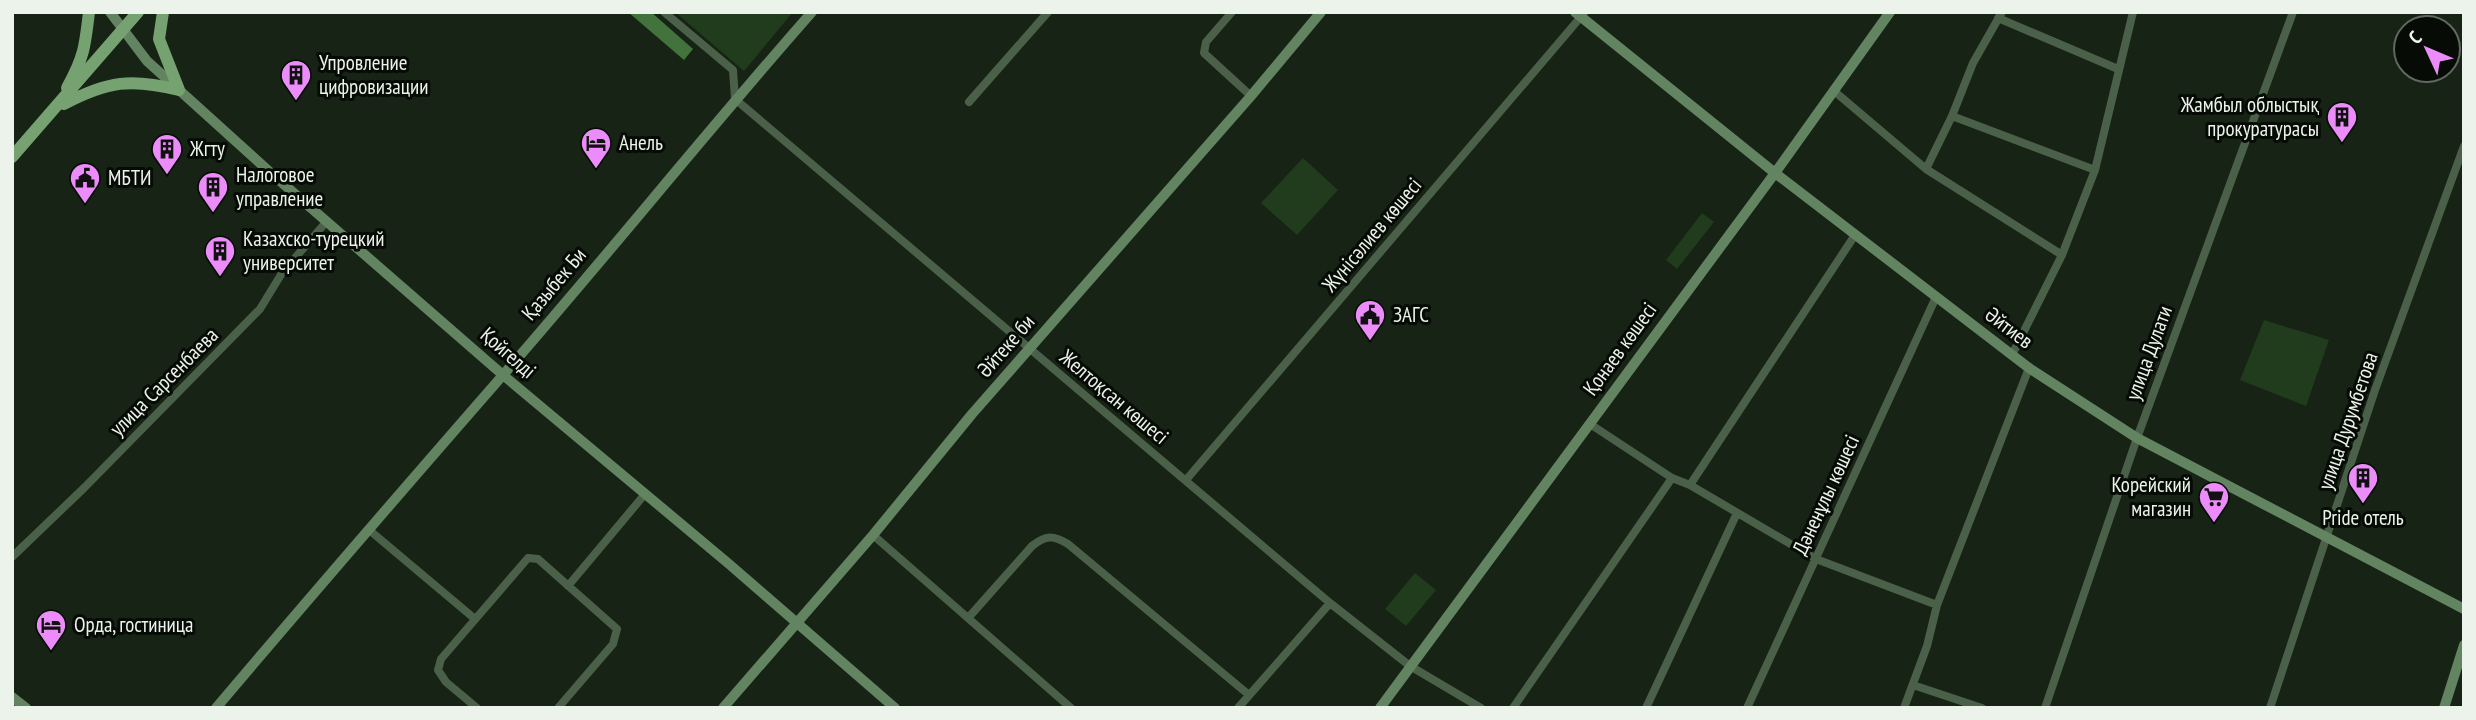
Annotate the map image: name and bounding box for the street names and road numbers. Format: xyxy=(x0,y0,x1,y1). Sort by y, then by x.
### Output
street label: Жүнісәлиев көшесі xyxy=(1315,172,1427,298)
street label: Қазыбек Би xyxy=(515,242,592,326)
street label: Қонаев көшесі xyxy=(1577,297,1662,400)
street label: Әйтиев xyxy=(1980,301,2039,354)
street label: улица Дулати xyxy=(2119,302,2178,404)
street label: Әйтеке би xyxy=(971,309,1040,383)
street label: Қойгелді xyxy=(475,321,542,384)
street label: улица Сарсенбаева xyxy=(104,322,224,442)
street label: Желтоқсан көшесі xyxy=(1054,343,1174,450)
street label: улица Дурумбетова xyxy=(2311,348,2384,493)
street label: Дәненұлы көшесі xyxy=(1786,430,1865,559)

